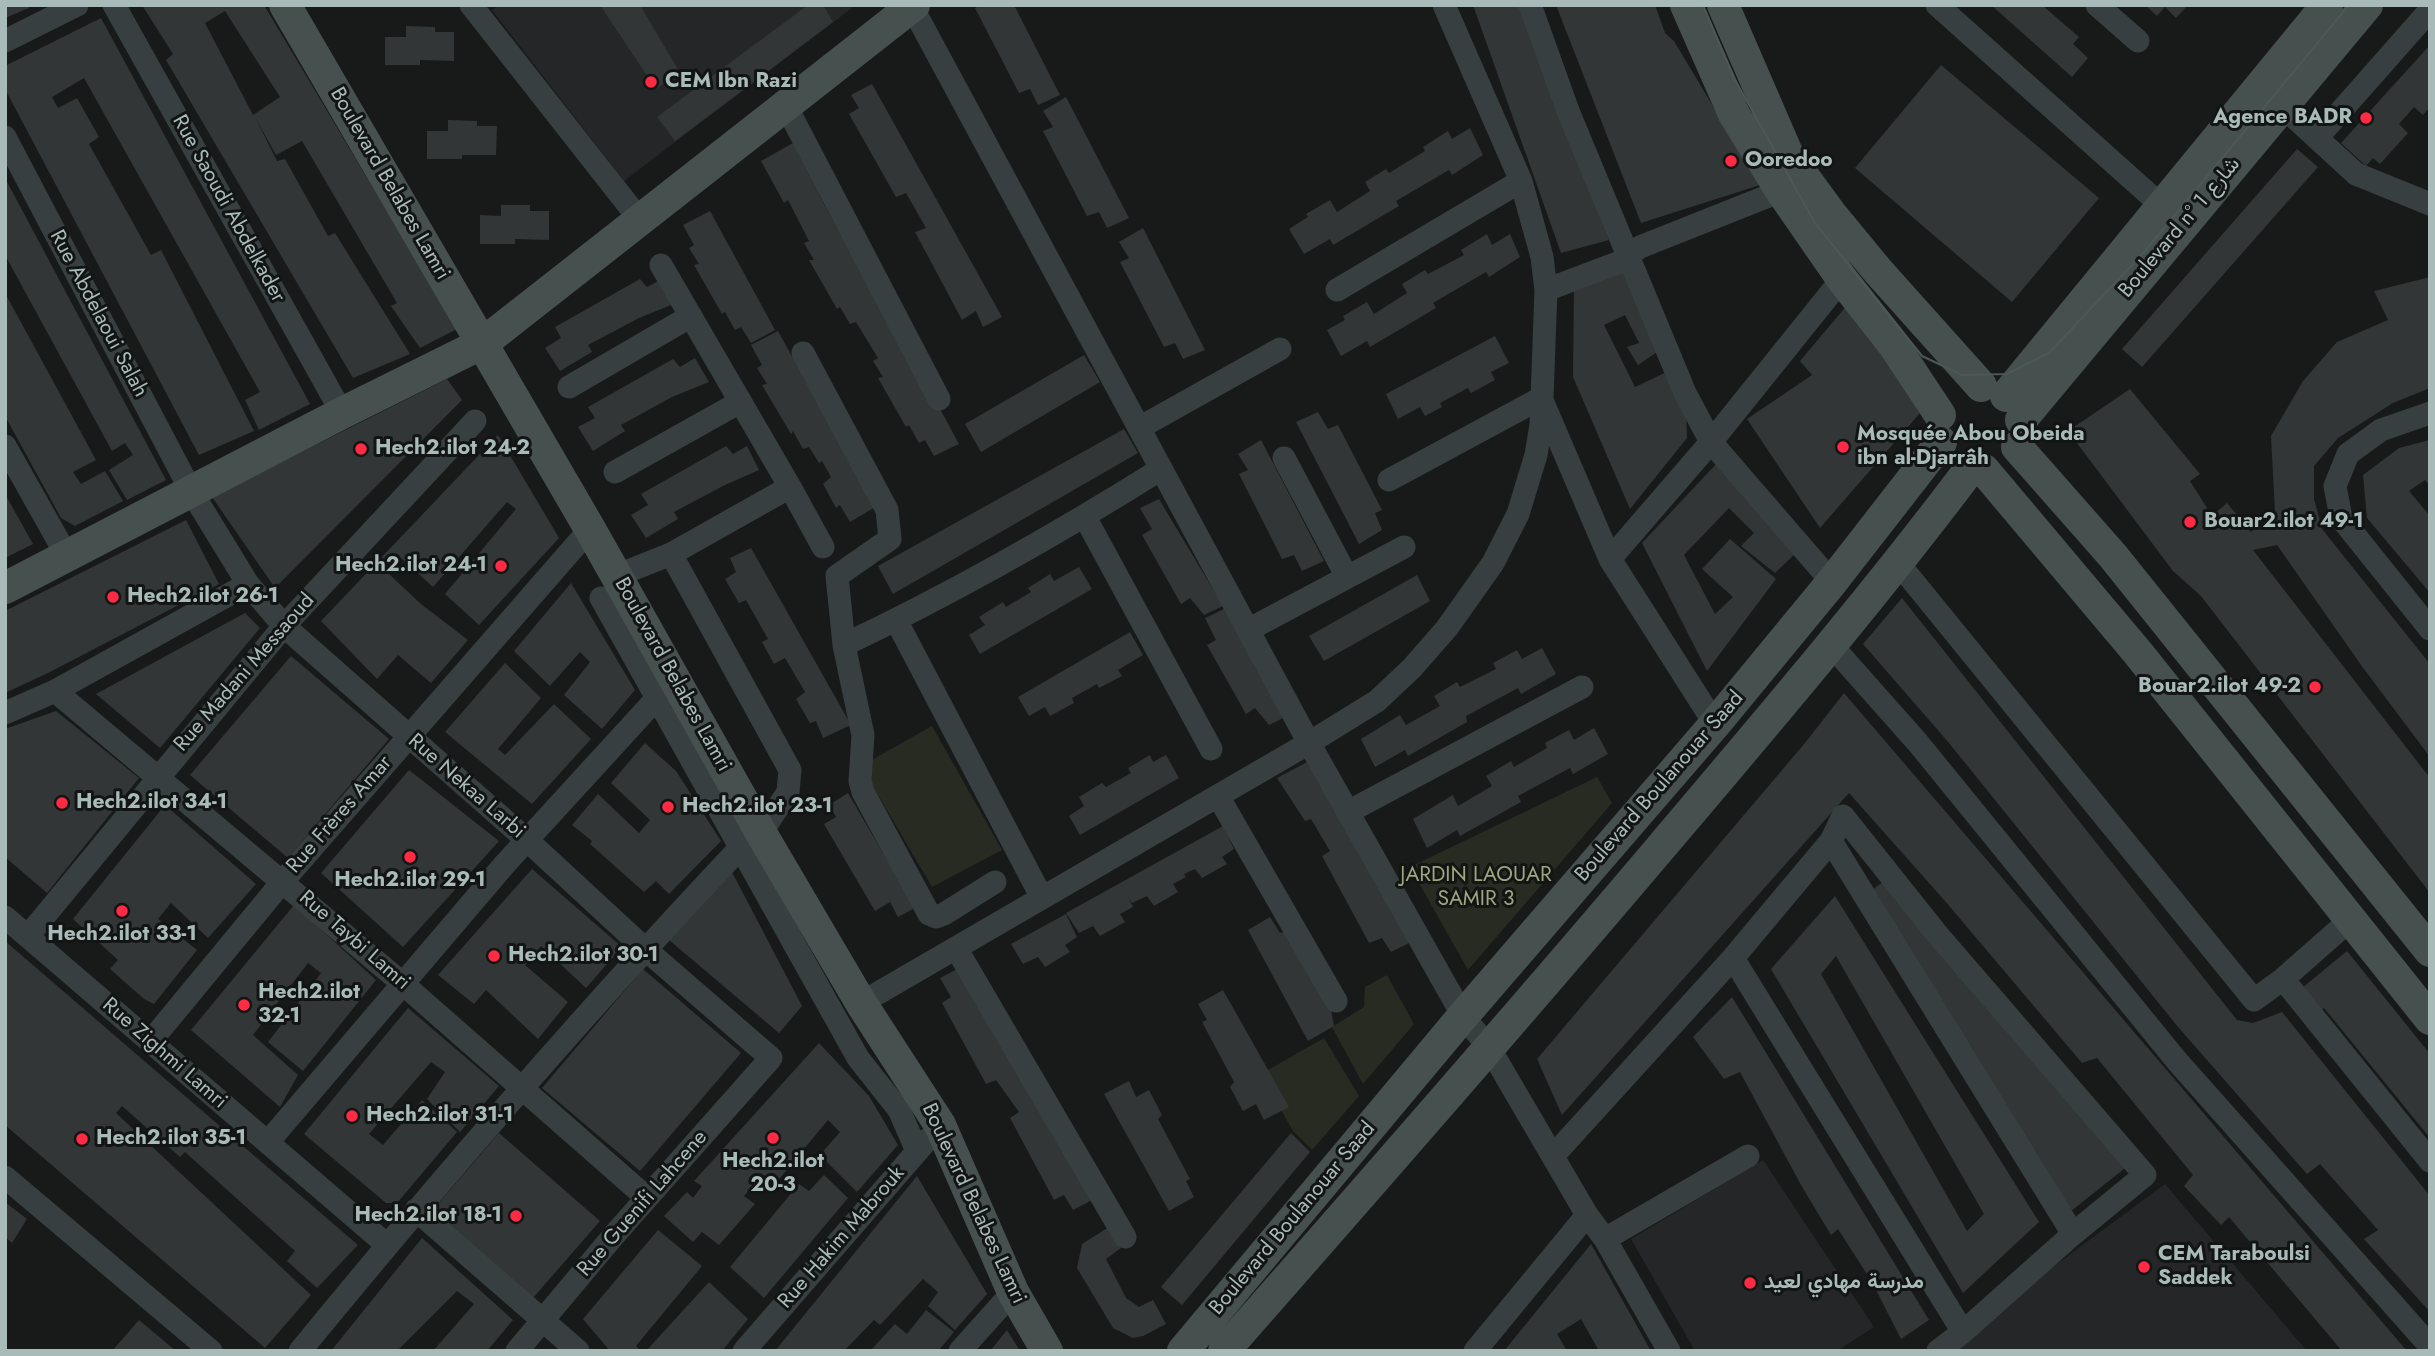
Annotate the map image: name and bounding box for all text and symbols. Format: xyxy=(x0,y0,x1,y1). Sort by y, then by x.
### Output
place label: CEM Ibn Razi xyxy=(665,69,797,95)
marker: CEM Ibn Razi xyxy=(643,74,659,90)
street label: Boulevard Belabes Lamri xyxy=(324,83,454,285)
place label: Agence BADR xyxy=(2213,105,2352,131)
marker: Agence BADR xyxy=(2358,110,2374,126)
street label: Rue Saoudi Abdelkader xyxy=(166,111,290,307)
place label: Ooredoo xyxy=(1745,148,1833,174)
marker: Ooredoo xyxy=(1723,153,1739,169)
street label: Boulevard n° شارع 1 xyxy=(2114,153,2246,303)
street label: Rue Abdelaoui Salah xyxy=(43,226,153,402)
place label: Mosquée Abou Obeida ibn al-Djarrâh xyxy=(1857,422,2085,472)
place label: Hech2.ilot 24-2 xyxy=(375,436,530,462)
marker: Mosquée Abou Obeida ibn al-Djarrâh xyxy=(1835,439,1851,455)
marker: Hech2.ilot 24-2 xyxy=(353,441,369,457)
place label: Bouar2.ilot 49-1 xyxy=(2204,509,2364,535)
marker: Bouar2.ilot 49-1 xyxy=(2182,514,2198,530)
place label: Hech2.ilot 24-1 xyxy=(335,553,487,579)
marker: Hech2.ilot 24-1 xyxy=(493,558,509,574)
street label: Boulevard Belabes Lamri xyxy=(608,574,736,776)
place label: Hech2.ilot 26-1 xyxy=(127,584,278,610)
marker: Hech2.ilot 26-1 xyxy=(105,589,121,605)
street label: Rue Madani Messaoud xyxy=(169,589,321,757)
place label: Bouar2.ilot 49-2 xyxy=(2138,674,2301,700)
marker: Bouar2.ilot 49-2 xyxy=(2307,679,2323,695)
street label: Boulevard Boulanouar Saad xyxy=(1570,687,1750,887)
street label: Rue Nekaa Larbi xyxy=(402,729,530,845)
street label: Rue Frères Amar xyxy=(282,751,398,879)
place label: Hech2.ilot 34-1 xyxy=(76,790,227,816)
place label: Hech2.ilot 23-1 xyxy=(682,794,832,820)
marker: Hech2.ilot 34-1 xyxy=(54,795,70,811)
marker: Hech2.ilot 23-1 xyxy=(660,799,676,815)
marker: Hech2.ilot 29-1 xyxy=(402,849,418,865)
park label: JARDIN LAOUAR SAMIR 3 xyxy=(1400,863,1552,913)
place label: Hech2.ilot 29-1 xyxy=(334,868,486,894)
street label: Rue Taybi Lamri xyxy=(293,886,415,996)
marker: Hech2.ilot 33-1 xyxy=(114,903,130,919)
place label: Hech2.ilot 33-1 xyxy=(47,922,197,948)
place label: Hech2.ilot 30-1 xyxy=(508,943,659,969)
marker: Hech2.ilot 30-1 xyxy=(486,948,502,964)
place label: Hech2.ilot 32-1 xyxy=(258,980,360,1030)
street label: Rue Zighmi Lamri xyxy=(97,993,231,1115)
marker: Hech2.ilot 32-1 xyxy=(236,997,252,1013)
street label: Boulevard Belabes Lamri xyxy=(916,1100,1030,1308)
place label: Hech2.ilot 31-1 xyxy=(366,1103,513,1129)
marker: Hech2.ilot 31-1 xyxy=(344,1108,360,1124)
street label: Boulevard Boulanouar Saad xyxy=(1205,1117,1381,1321)
place label: Hech2.ilot 35-1 xyxy=(96,1126,246,1152)
street label: Rue Guenifi Lahcene xyxy=(573,1126,713,1282)
marker: Hech2.ilot 20-3 xyxy=(765,1130,781,1146)
marker: Hech2.ilot 35-1 xyxy=(74,1131,90,1147)
place label: Hech2.ilot 20-3 xyxy=(722,1149,824,1199)
street label: Rue Hakim Mabrouk xyxy=(773,1162,911,1314)
place label: Hech2.ilot 18-1 xyxy=(355,1203,502,1229)
marker: Hech2.ilot 18-1 xyxy=(508,1208,524,1224)
place label: CEM Taraboulsi Saddek xyxy=(2158,1242,2310,1292)
marker: CEM Taraboulsi Saddek xyxy=(2136,1259,2152,1275)
place label: مدرسة مهادي لعيد xyxy=(1764,1270,1924,1296)
marker: مدرسة مهادي لعيد xyxy=(1742,1275,1758,1291)

